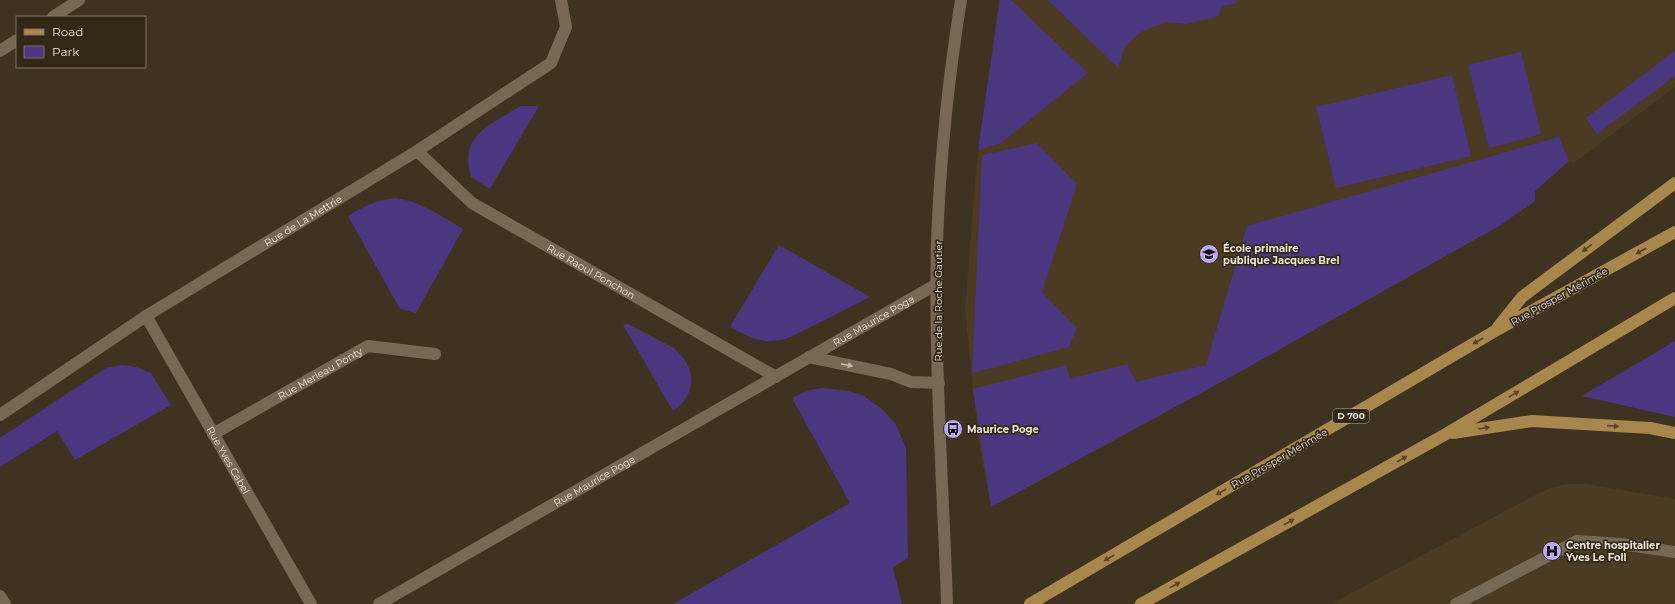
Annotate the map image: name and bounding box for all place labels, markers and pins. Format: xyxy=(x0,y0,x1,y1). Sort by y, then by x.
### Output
place label: École primaire publique Jacques Brel xyxy=(1223,242,1339,267)
school or university icon: École primaire publique Jacques Brel xyxy=(1198,243,1220,265)
bus stop icon: Maurice Poge xyxy=(942,418,964,440)
place label: Maurice Poge xyxy=(967,423,1039,436)
place label: Centre hospitalier Yves Le Foll xyxy=(1565,539,1660,564)
hospital icon: Centre hospitalier Yves Le Foll xyxy=(1541,540,1563,562)

